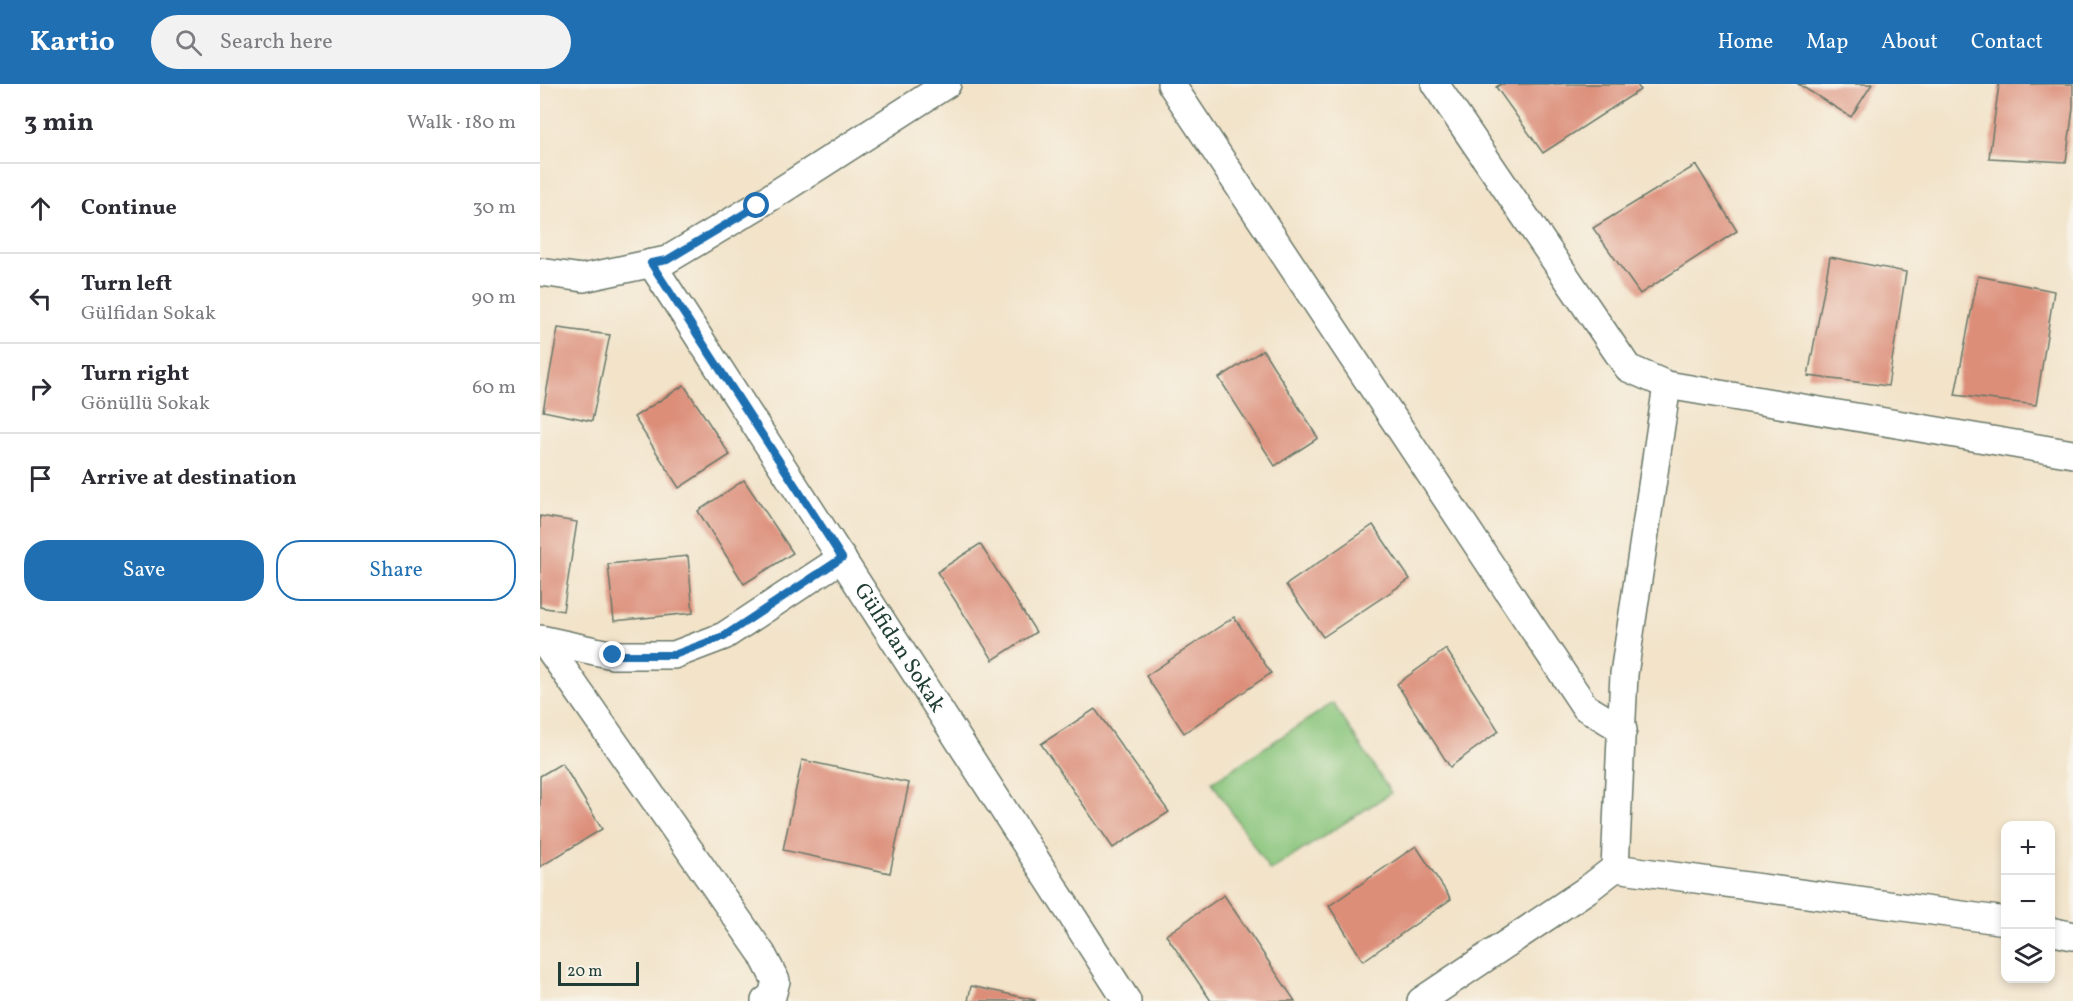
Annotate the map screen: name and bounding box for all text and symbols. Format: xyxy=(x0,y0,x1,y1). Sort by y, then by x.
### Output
search box xyxy=(151,15,571,69)
text: Kartio xyxy=(30,23,115,62)
icon: search xyxy=(172,26,205,59)
text: Search here xyxy=(220,27,333,58)
text: Home xyxy=(1718,28,1773,57)
text: Map xyxy=(1806,28,1848,57)
text: About xyxy=(1881,28,1938,57)
text: Contact xyxy=(1971,28,2043,57)
text: 3 min xyxy=(24,105,94,141)
text: Walk · 180 m xyxy=(407,109,516,137)
icon: ahead xyxy=(24,192,57,225)
route start xyxy=(743,192,769,218)
text: Continue xyxy=(81,193,177,224)
text: 30 m xyxy=(472,194,516,222)
text: Turn left xyxy=(81,269,172,300)
icon: left xyxy=(24,282,57,315)
text: 90 m xyxy=(472,284,516,312)
text: Gülfidan Sokak xyxy=(81,300,216,328)
text: Turn right xyxy=(81,359,189,390)
icon: right xyxy=(24,372,57,405)
text: 60 m xyxy=(472,374,516,402)
text: Gönüllü Sokak xyxy=(81,390,210,418)
icon: arrive xyxy=(24,462,57,495)
text: Arrive at destination xyxy=(81,463,297,494)
button: Save xyxy=(24,540,264,601)
button: Share xyxy=(276,540,516,601)
street label: Gülfidan Sokak xyxy=(846,577,953,719)
route end xyxy=(599,641,625,667)
map controls xyxy=(2001,821,2055,983)
button: + xyxy=(2001,821,2055,875)
button: − xyxy=(2001,875,2055,929)
button: layers xyxy=(2001,929,2055,983)
scale bar xyxy=(558,959,639,986)
text: 20 m xyxy=(567,961,602,983)

